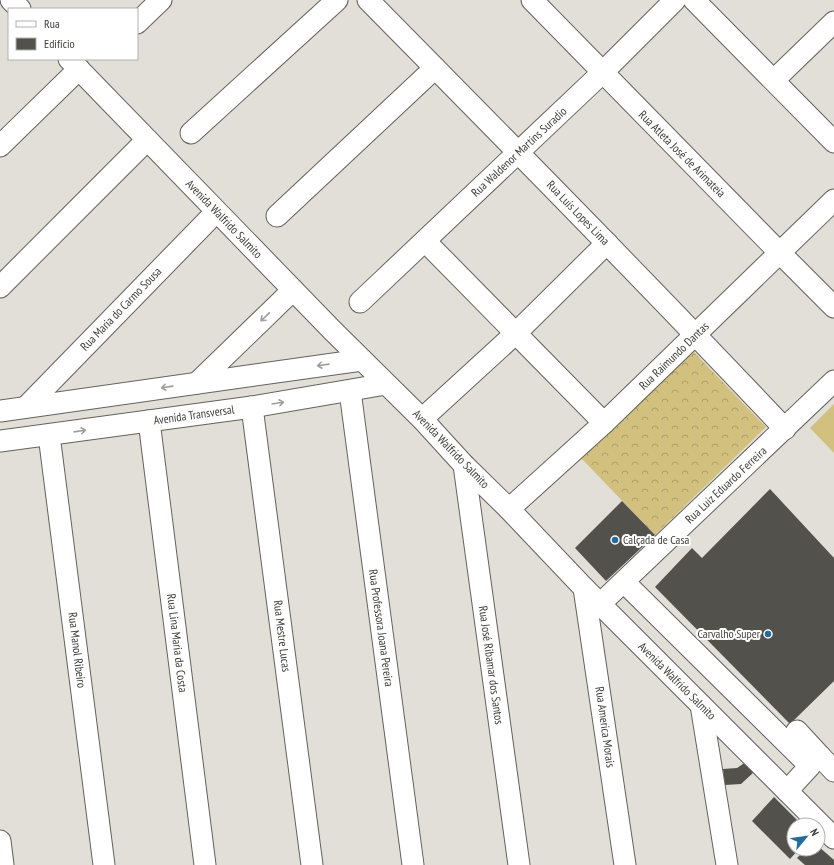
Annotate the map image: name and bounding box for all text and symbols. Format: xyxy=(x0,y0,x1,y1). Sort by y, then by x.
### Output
legend xyxy=(8,8,138,60)
text: Rua xyxy=(44,16,60,31)
text: Edifício xyxy=(44,36,75,51)
street label: Rua Waldenor Martins Suradio xyxy=(468,104,569,200)
street label: Rua Atleta José de Arimateia xyxy=(636,107,729,200)
street label: Avenida Walfrido Salmito xyxy=(183,176,266,261)
street label: Rua Luís Lopes Lima xyxy=(544,177,613,248)
street label: Rua Maria do Carmo Sousa xyxy=(77,264,164,354)
one-way arrow xyxy=(260,312,270,322)
street label: Rua Raimundo Dantas xyxy=(636,319,712,393)
one-way arrow xyxy=(317,361,330,369)
one-way arrow xyxy=(161,383,174,391)
one-way arrow xyxy=(271,399,284,407)
street label: Avenida Transversal xyxy=(153,401,235,428)
street label: Avenida Walfrido Salmito xyxy=(410,406,493,491)
one-way arrow xyxy=(73,427,86,434)
street label: Rua Luiz Eduardo Ferreira xyxy=(682,443,770,526)
place label: Calçada de Casa xyxy=(623,532,689,547)
marker: Calçada de Casa xyxy=(610,535,620,545)
street label: Rua Professora Joana Pereira xyxy=(366,568,397,688)
street label: Rua Lina Maria da Costa xyxy=(164,593,191,693)
street label: Rua Mestre Lucas xyxy=(271,599,294,673)
street label: Rua José Ribamar dos Santos xyxy=(476,605,507,725)
street label: Rua Manol Ribeiro xyxy=(65,611,90,689)
place label: Carvalho Super xyxy=(698,626,761,641)
marker: Carvalho Super xyxy=(763,629,773,639)
street label: Avenida Walfrido Salmito xyxy=(635,639,719,723)
street label: Rua America Morais xyxy=(592,686,619,768)
north arrow xyxy=(786,817,826,857)
text: N xyxy=(807,826,822,838)

